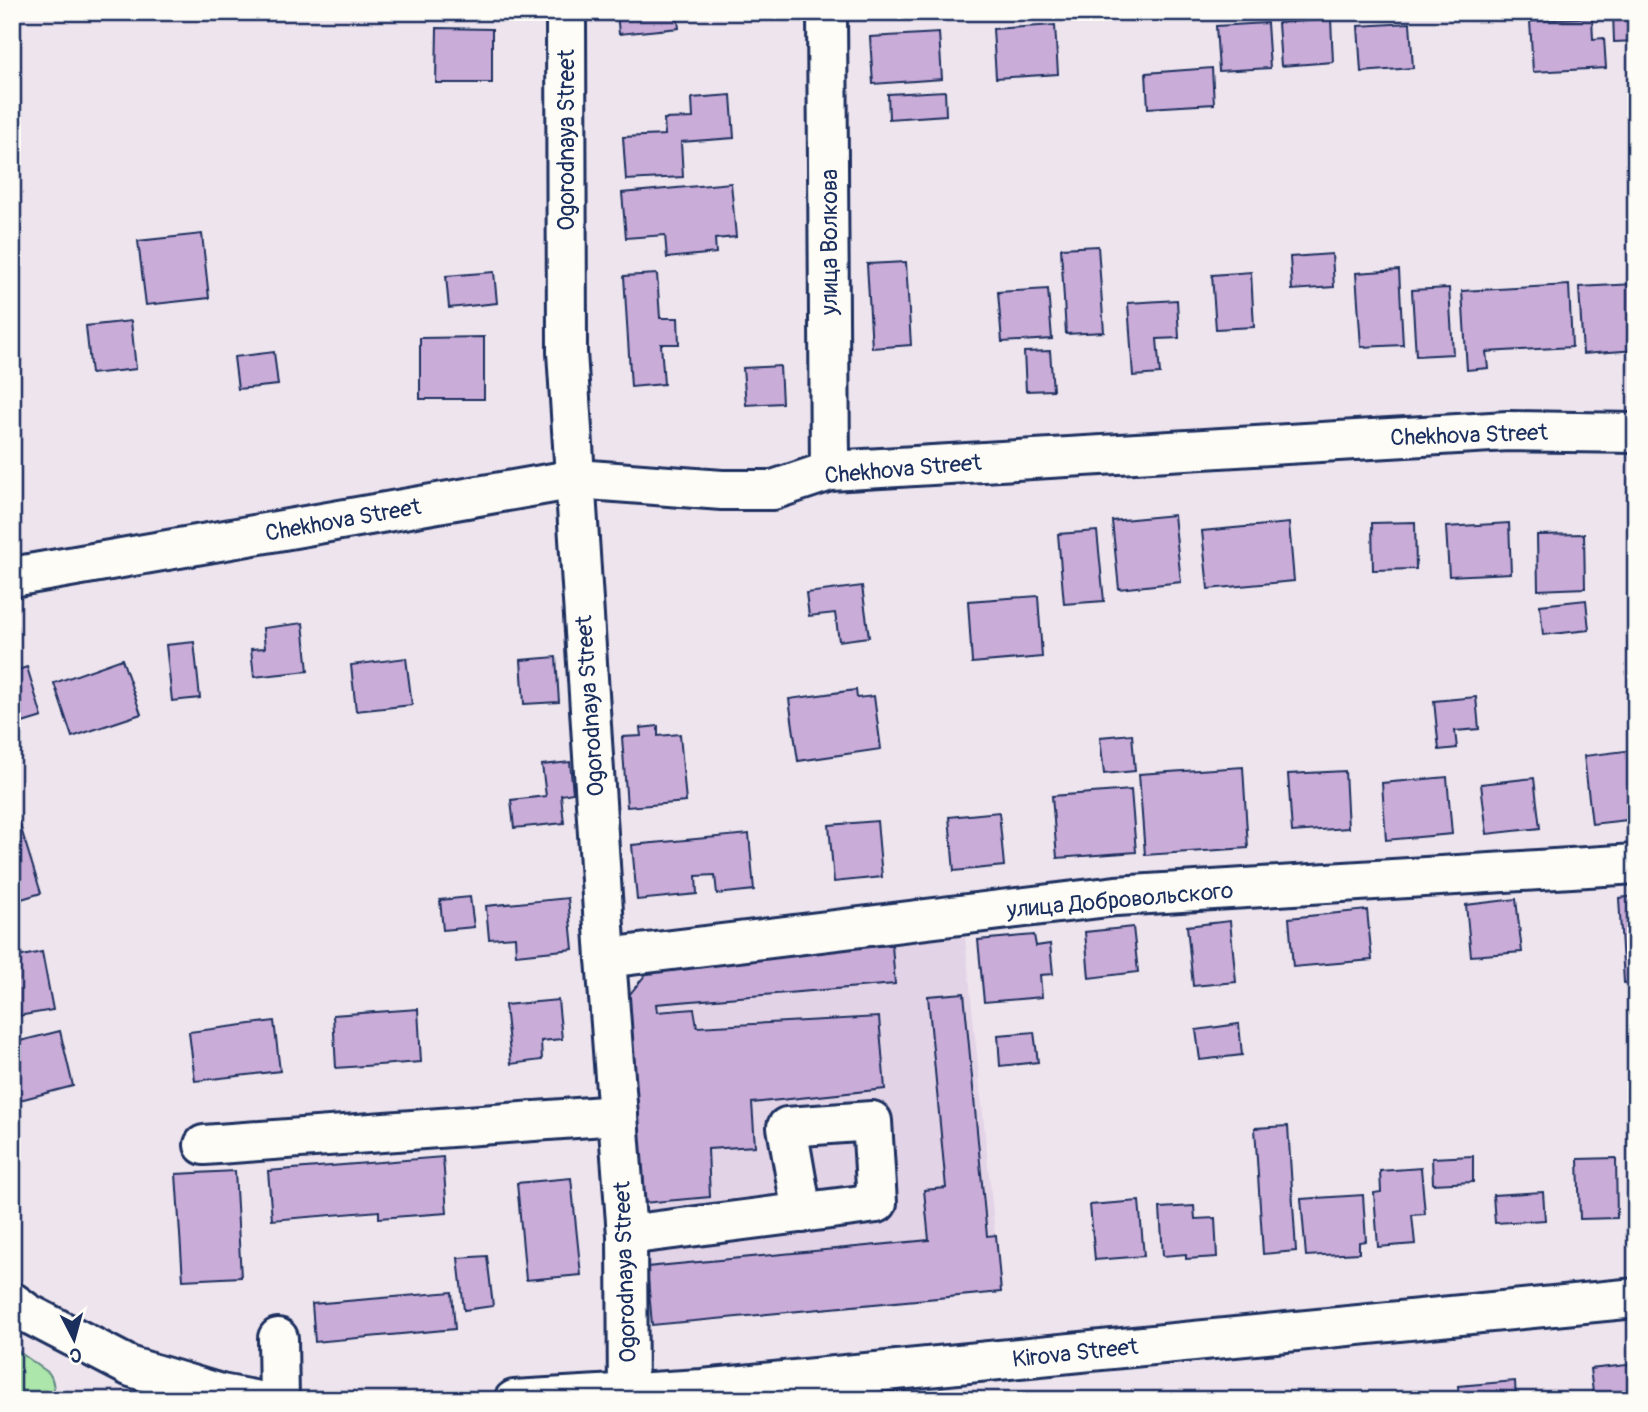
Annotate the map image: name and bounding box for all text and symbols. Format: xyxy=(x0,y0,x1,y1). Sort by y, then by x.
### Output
street label: Ogorodnaya Street xyxy=(552,49,581,231)
street label: улица Волкова xyxy=(815,169,844,316)
street label: Chekhova Street xyxy=(1390,418,1549,452)
street label: Chekhova Street xyxy=(823,448,983,490)
street label: Chekhova Street xyxy=(263,492,424,548)
street label: Ogorodnaya Street xyxy=(569,614,611,798)
street label: улица Добровольского xyxy=(1005,876,1234,924)
street label: Ogorodnaya Street xyxy=(607,1180,643,1363)
north arrow xyxy=(38,1304,108,1374)
street label: Kirova Street xyxy=(1011,1332,1140,1374)
text: С xyxy=(68,1342,83,1367)

